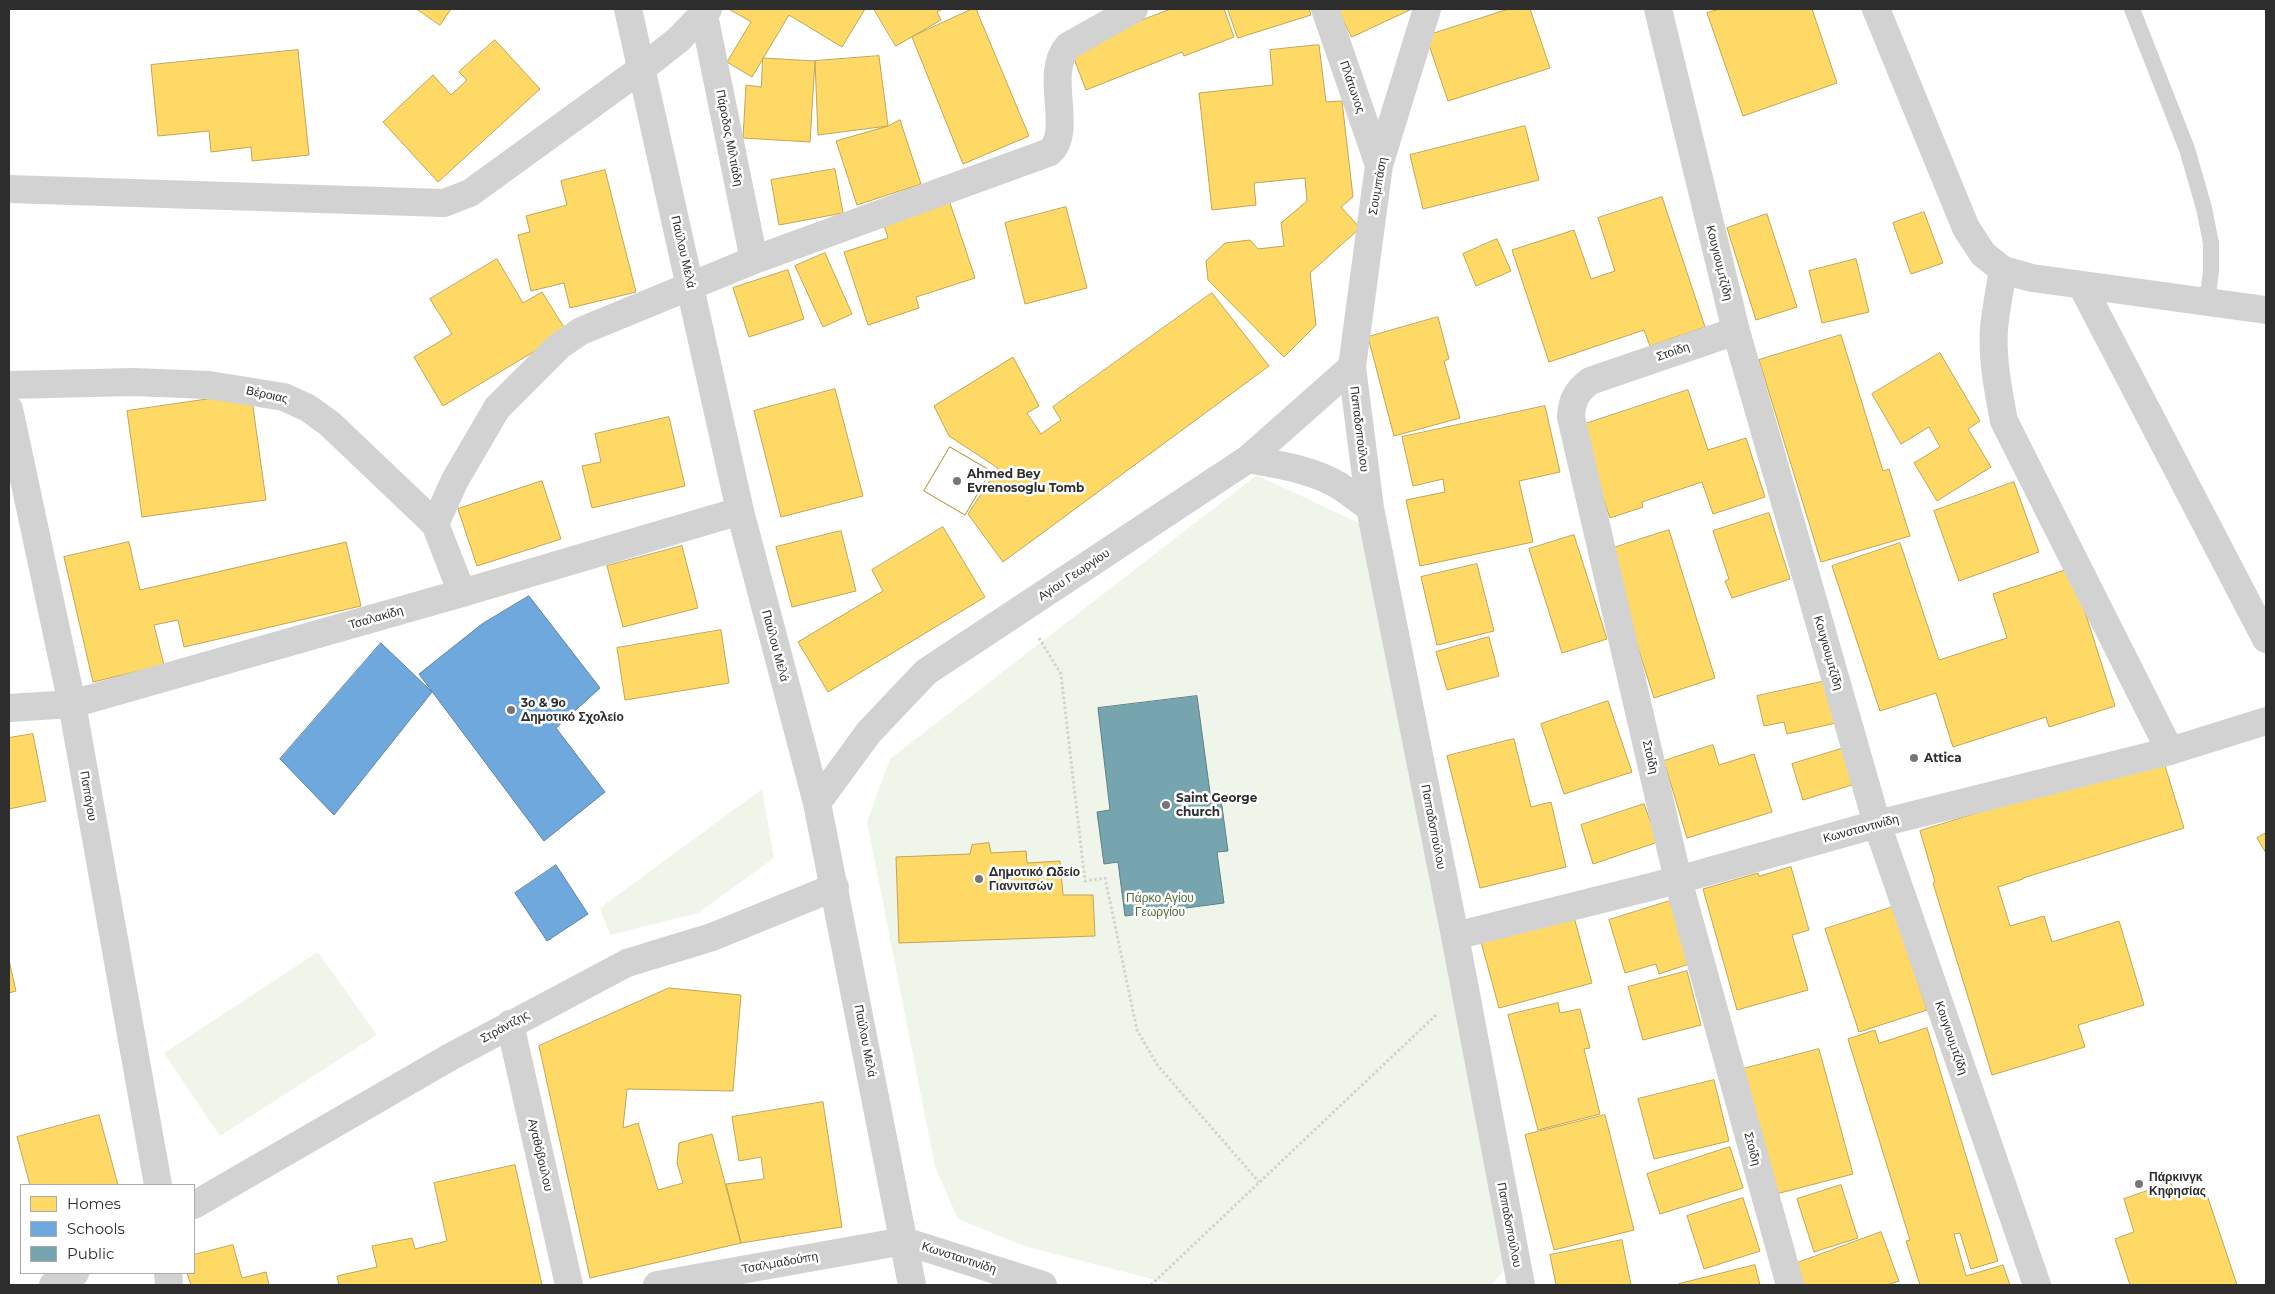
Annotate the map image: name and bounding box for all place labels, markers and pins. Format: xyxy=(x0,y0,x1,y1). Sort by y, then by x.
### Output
place label: Ahmed Bey Evrenosoglu Tomb xyxy=(967,467,1084,495)
marker: Ahmed Bey Evrenosoglu Tomb xyxy=(951,475,963,487)
place label: 3ο & 9ο Δημοτικό Σχολείο xyxy=(521,696,624,724)
marker: 3ο & 9ο Δημοτικό Σχολείο xyxy=(505,704,517,716)
place label: Attica xyxy=(1924,751,1962,765)
marker: Attica xyxy=(1908,752,1920,764)
place label: Saint George church xyxy=(1176,791,1257,819)
marker: Saint George church xyxy=(1160,799,1172,811)
place label: Δημοτικό Ωδείο Γιαννιτσών xyxy=(989,865,1080,893)
marker: Δημοτικό Ωδείο Γιαννιτσών xyxy=(973,873,985,885)
place label: Πάρκινγκ Κηφησίας xyxy=(2149,1170,2206,1198)
marker: Πάρκινγκ Κηφησίας xyxy=(2133,1178,2145,1190)

